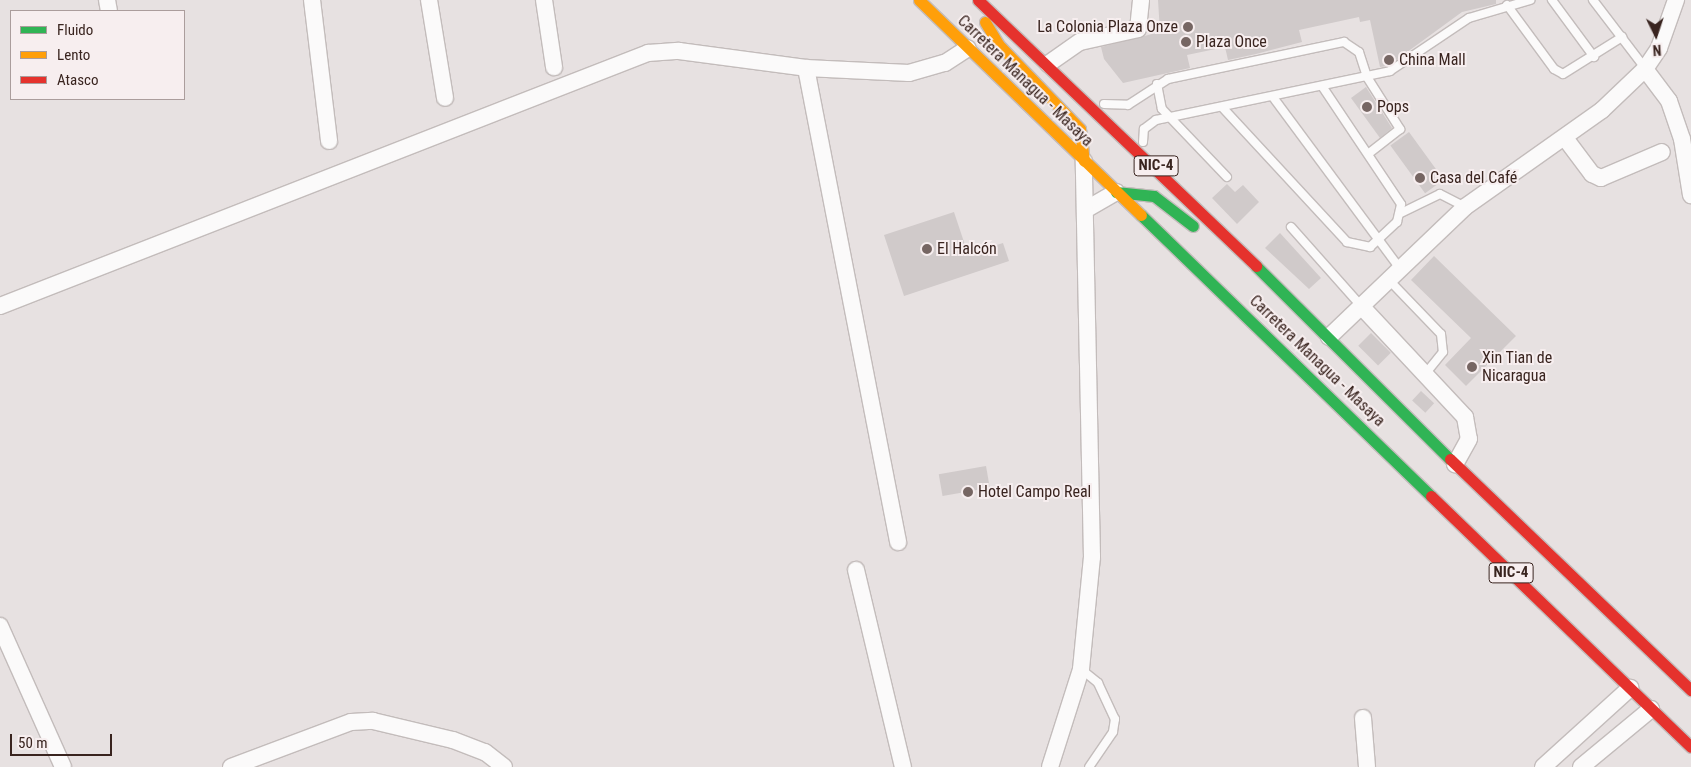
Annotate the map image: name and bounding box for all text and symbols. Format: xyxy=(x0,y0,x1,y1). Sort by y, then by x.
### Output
legend xyxy=(10,10,185,100)
north arrow xyxy=(1631,10,1681,60)
street label: Carretera Managua - Masaya xyxy=(953,11,1097,151)
place label: La Colonia Plaza Onze xyxy=(1037,17,1178,37)
text: Fluido xyxy=(57,21,93,39)
marker: La Colonia Plaza Onze xyxy=(1182,21,1194,33)
place label: Plaza Once xyxy=(1196,32,1267,52)
marker: Plaza Once xyxy=(1180,36,1192,48)
text: N xyxy=(1652,42,1662,58)
text: Lento xyxy=(57,46,90,64)
place label: China Mall xyxy=(1399,50,1466,70)
marker: China Mall xyxy=(1383,54,1395,66)
text: Atasco xyxy=(57,71,98,89)
place label: Pops xyxy=(1377,97,1409,117)
marker: Pops xyxy=(1361,101,1373,113)
road number: NIC-4 xyxy=(1134,154,1178,178)
place label: Casa del Café xyxy=(1430,168,1517,188)
marker: Casa del Café xyxy=(1414,172,1426,184)
place label: El Halcón xyxy=(937,239,997,259)
marker: El Halcón xyxy=(921,243,933,255)
street label: Carretera Managua - Masaya xyxy=(1245,291,1389,431)
place label: Xin Tian de Nicaragua xyxy=(1482,348,1552,386)
marker: Xin Tian de Nicaragua xyxy=(1466,361,1478,373)
place label: Hotel Campo Real xyxy=(978,482,1091,502)
marker: Hotel Campo Real xyxy=(962,486,974,498)
road number: NIC-4 xyxy=(1488,560,1534,586)
scale bar xyxy=(12,724,115,756)
text: 50 m xyxy=(18,734,48,752)

